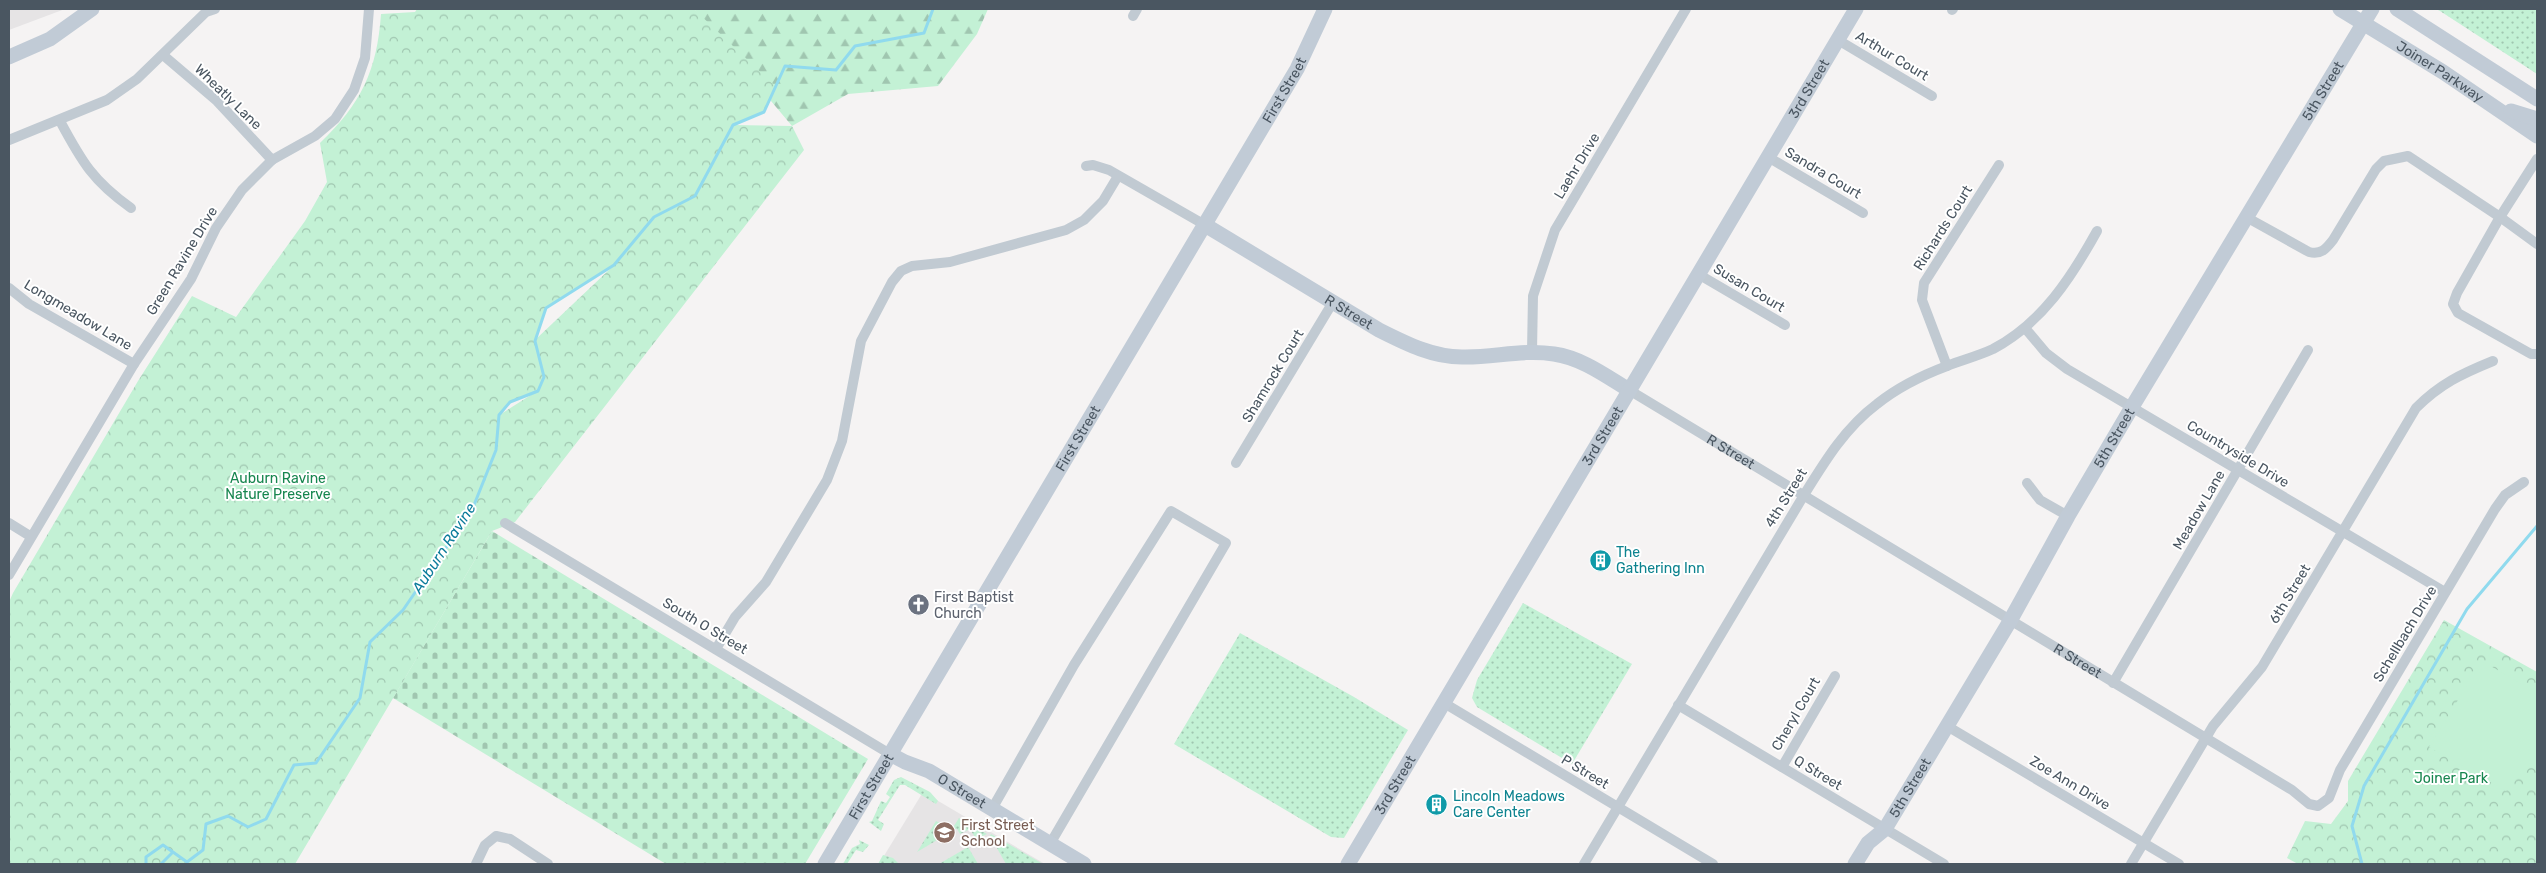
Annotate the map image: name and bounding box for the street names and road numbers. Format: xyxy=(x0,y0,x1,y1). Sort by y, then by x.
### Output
street label: Arthur Court xyxy=(1852,28,1932,85)
street label: Joiner Parkway xyxy=(2393,37,2487,106)
street label: First Street xyxy=(1258,54,1310,126)
street label: 3rd Street xyxy=(1785,55,1833,121)
street label: 5th Street xyxy=(2298,58,2347,124)
street label: Wheatly Lane xyxy=(191,61,265,133)
street label: Laehr Drive xyxy=(1551,130,1603,202)
street label: Sandra Court xyxy=(1782,144,1865,203)
street label: Richards Court xyxy=(1910,182,1976,274)
street label: Green Ravine Drive xyxy=(143,203,221,318)
street label: Susan Court xyxy=(1710,260,1788,316)
street label: Longmeadow Lane xyxy=(21,276,135,354)
street label: R Street xyxy=(1322,291,1376,333)
street label: Shamrock Court xyxy=(1239,326,1308,426)
street label: First Street xyxy=(1052,402,1104,474)
street label: 3rd Street xyxy=(1578,403,1627,469)
street label: 5th Street xyxy=(2090,404,2138,471)
street label: Countryside Drive xyxy=(2184,417,2292,491)
street label: R Street xyxy=(1704,430,1758,473)
street label: 4th Street xyxy=(1761,465,1811,531)
street label: Meadow Lane xyxy=(2169,467,2229,553)
street label: 6th Street xyxy=(2266,561,2315,627)
street label: Schellbach Drive xyxy=(2370,583,2440,685)
street label: South O Street xyxy=(659,594,751,658)
street label: R Street xyxy=(2051,640,2105,682)
street label: Cheryl Court xyxy=(1768,674,1824,754)
street label: First Street xyxy=(845,750,897,823)
street label: P Street xyxy=(1558,751,1612,793)
street label: 3rd Street xyxy=(1371,752,1419,818)
street label: Q Street xyxy=(1791,752,1846,794)
street label: Zoe Ann Drive xyxy=(2027,752,2113,814)
street label: 5th Street xyxy=(1886,754,1935,820)
street label: O Street xyxy=(935,770,990,812)

